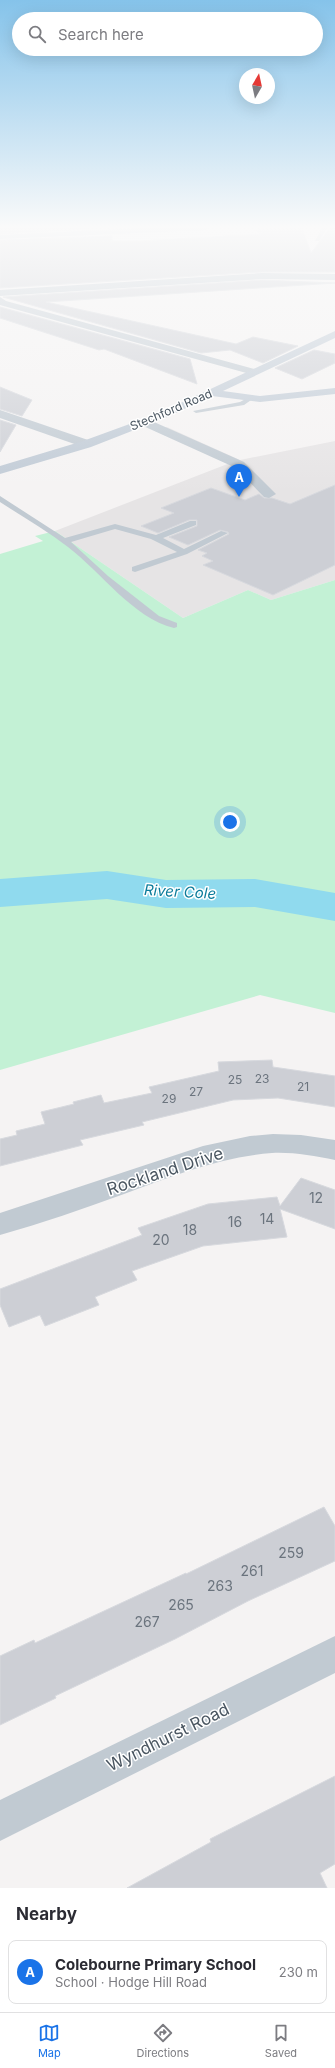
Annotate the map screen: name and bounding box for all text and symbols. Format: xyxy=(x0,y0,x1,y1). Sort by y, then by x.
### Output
search box xyxy=(12,12,323,56)
icon: search xyxy=(26,23,48,45)
text: Search here xyxy=(58,25,144,44)
north arrow xyxy=(239,68,275,104)
street label: Stechford Road xyxy=(127,385,214,434)
pin: A xyxy=(226,464,252,497)
your location xyxy=(220,812,240,832)
water label: River Cole xyxy=(143,880,217,903)
house number: 23 xyxy=(255,1071,269,1086)
house number: 25 xyxy=(228,1072,242,1087)
house number: 21 xyxy=(297,1079,309,1094)
house number: 27 xyxy=(189,1084,203,1099)
house number: 29 xyxy=(162,1091,176,1106)
street label: Rockland Drive xyxy=(104,1143,226,1199)
house number: 12 xyxy=(309,1189,323,1206)
house number: 14 xyxy=(260,1210,274,1227)
house number: 16 xyxy=(228,1213,242,1230)
house number: 18 xyxy=(183,1221,197,1238)
house number: 20 xyxy=(152,1231,170,1248)
house number: 259 xyxy=(278,1544,304,1561)
house number: 261 xyxy=(241,1562,263,1579)
house number: 263 xyxy=(207,1577,233,1594)
house number: 265 xyxy=(168,1596,194,1613)
house number: 267 xyxy=(134,1613,160,1630)
street label: Wyndhurst Road xyxy=(104,1699,232,1775)
text: Nearby xyxy=(16,1904,77,1924)
text: Colebourne Primary School xyxy=(55,1955,256,1974)
text: A xyxy=(25,1964,35,1980)
text: 230 m xyxy=(279,1964,318,1980)
text: School · Hodge Hill Road xyxy=(55,1974,207,1990)
tab: Map xyxy=(38,2022,61,2060)
tab: Directions xyxy=(137,2022,189,2060)
tab: Saved xyxy=(265,2022,297,2060)

